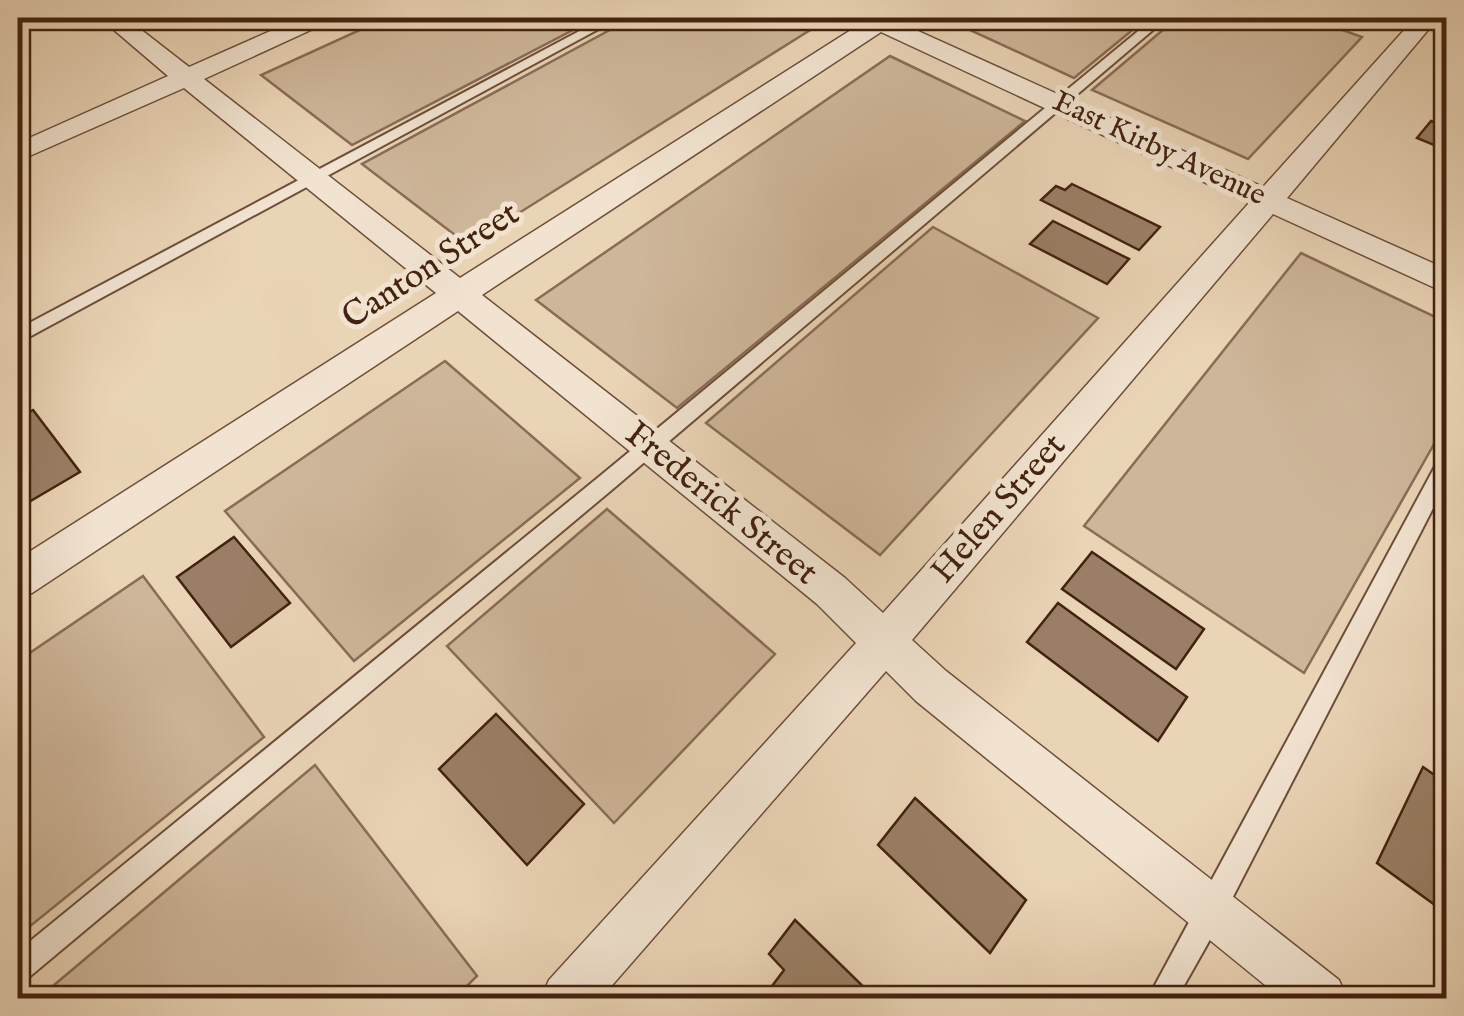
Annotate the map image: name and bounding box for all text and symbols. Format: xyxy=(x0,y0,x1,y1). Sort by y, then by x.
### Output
street label: East Kirby Avenue xyxy=(1046,83,1272,215)
street label: Canton Street xyxy=(334,192,528,340)
street label: Frederick Street xyxy=(615,412,827,596)
street label: Helen Street xyxy=(922,425,1076,593)

